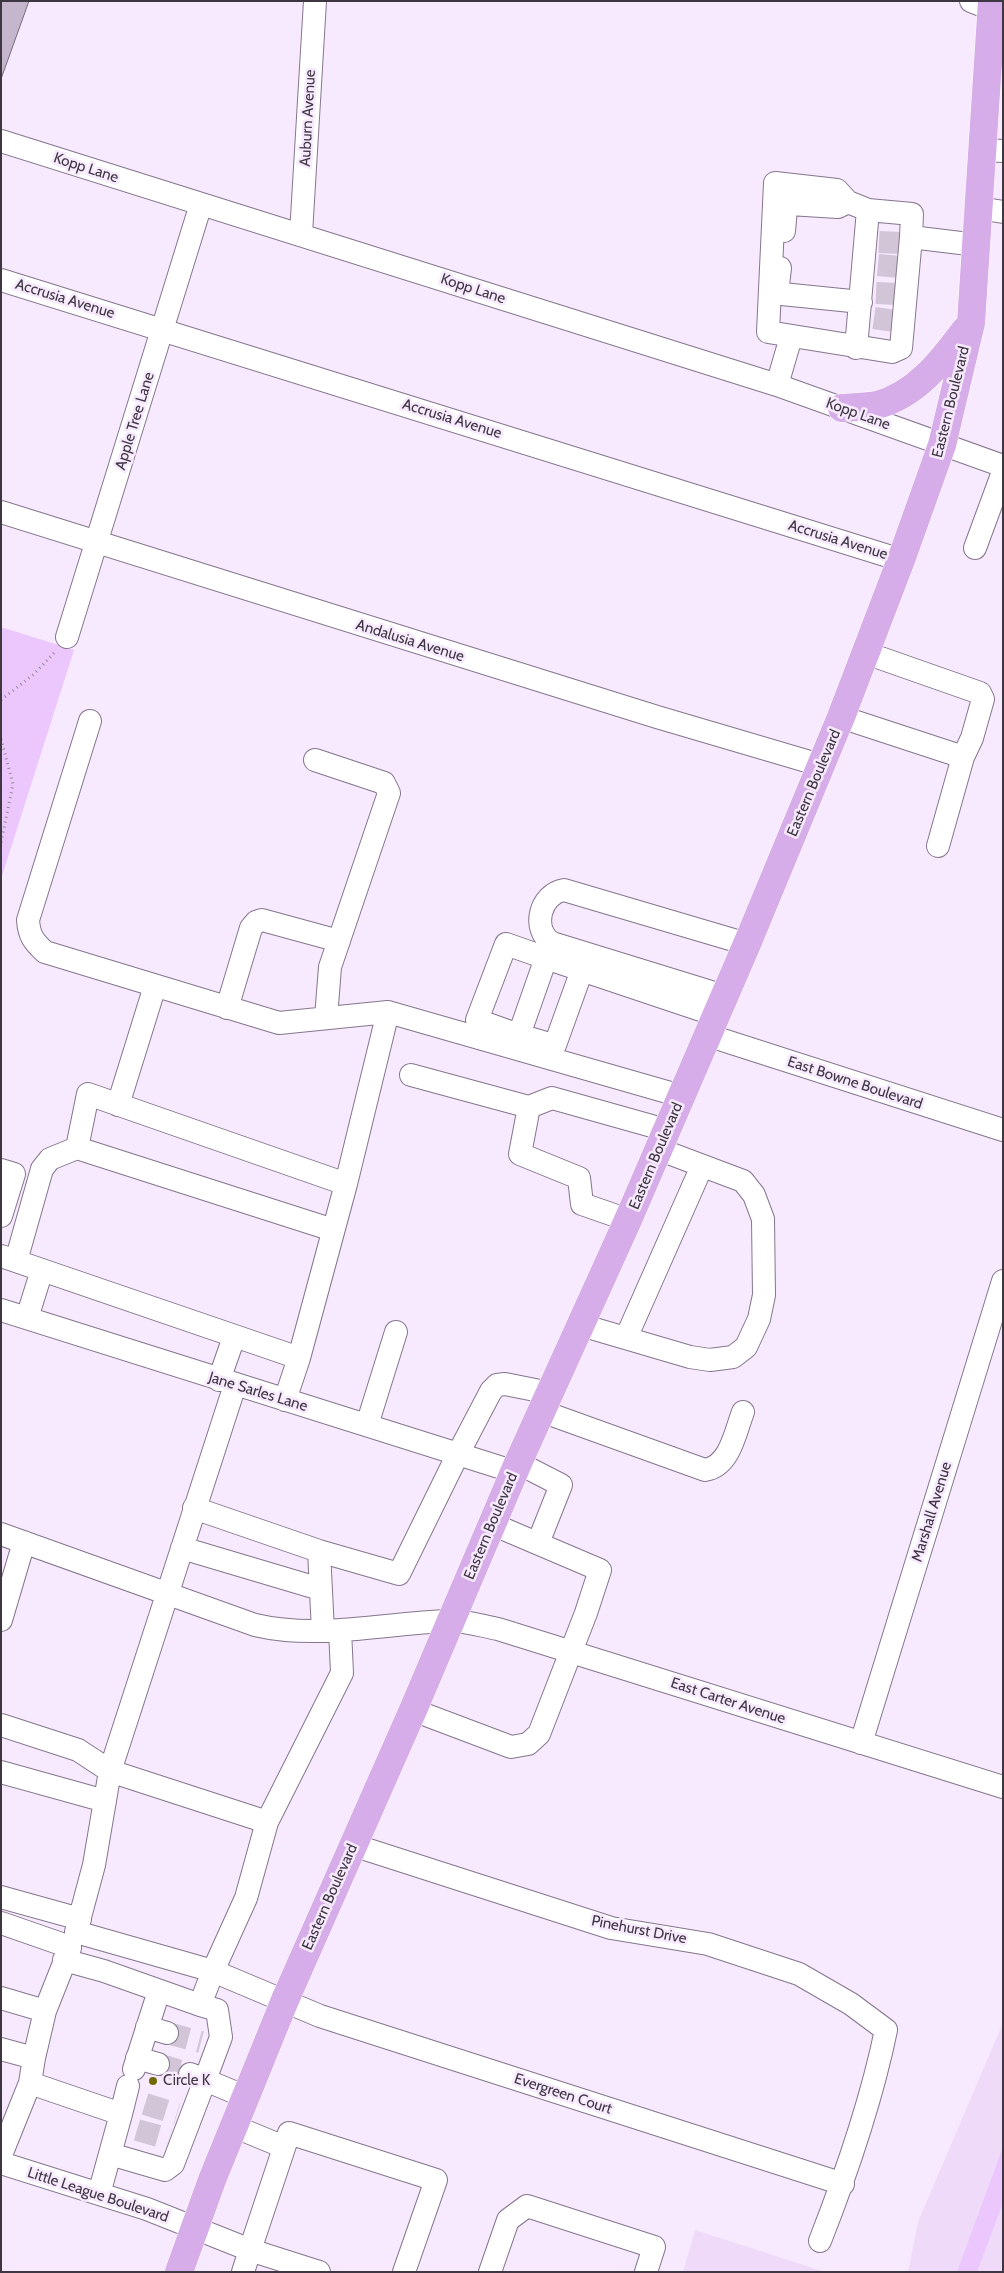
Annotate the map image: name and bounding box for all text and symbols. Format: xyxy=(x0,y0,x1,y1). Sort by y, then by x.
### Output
street label: Auburn Avenue xyxy=(296,69,320,167)
street label: Kopp Lane xyxy=(51,149,121,187)
street label: Kopp Lane xyxy=(438,270,508,308)
street label: Accrusia Avenue xyxy=(13,275,117,323)
street label: Eastern Boulevard xyxy=(928,344,974,460)
street label: Apple Tree Lane xyxy=(112,370,158,472)
street label: Kopp Lane xyxy=(823,394,893,434)
street label: Accrusia Avenue xyxy=(400,395,504,443)
street label: Accrusia Avenue xyxy=(786,516,890,564)
street label: Andalusia Avenue xyxy=(354,616,466,666)
street label: Eastern Boulevard xyxy=(783,727,845,839)
street label: East Bowne Boulevard xyxy=(785,1053,925,1113)
street label: Eastern Boulevard xyxy=(625,1100,687,1212)
street label: Jane Sarles Lane xyxy=(206,1368,310,1416)
street label: Marshall Avenue xyxy=(908,1460,956,1564)
street label: Eastern Boulevard xyxy=(460,1470,522,1582)
street label: East Carter Avenue xyxy=(668,1674,788,1728)
street label: Eastern Boulevard xyxy=(299,1841,361,1953)
street label: Pinehurst Drive xyxy=(590,1912,688,1948)
street label: Evergreen Court xyxy=(512,2070,614,2118)
place label: Circle K xyxy=(163,2072,210,2090)
marker: Circle K xyxy=(147,2075,159,2087)
street label: Little League Boulevard xyxy=(25,2164,171,2226)

